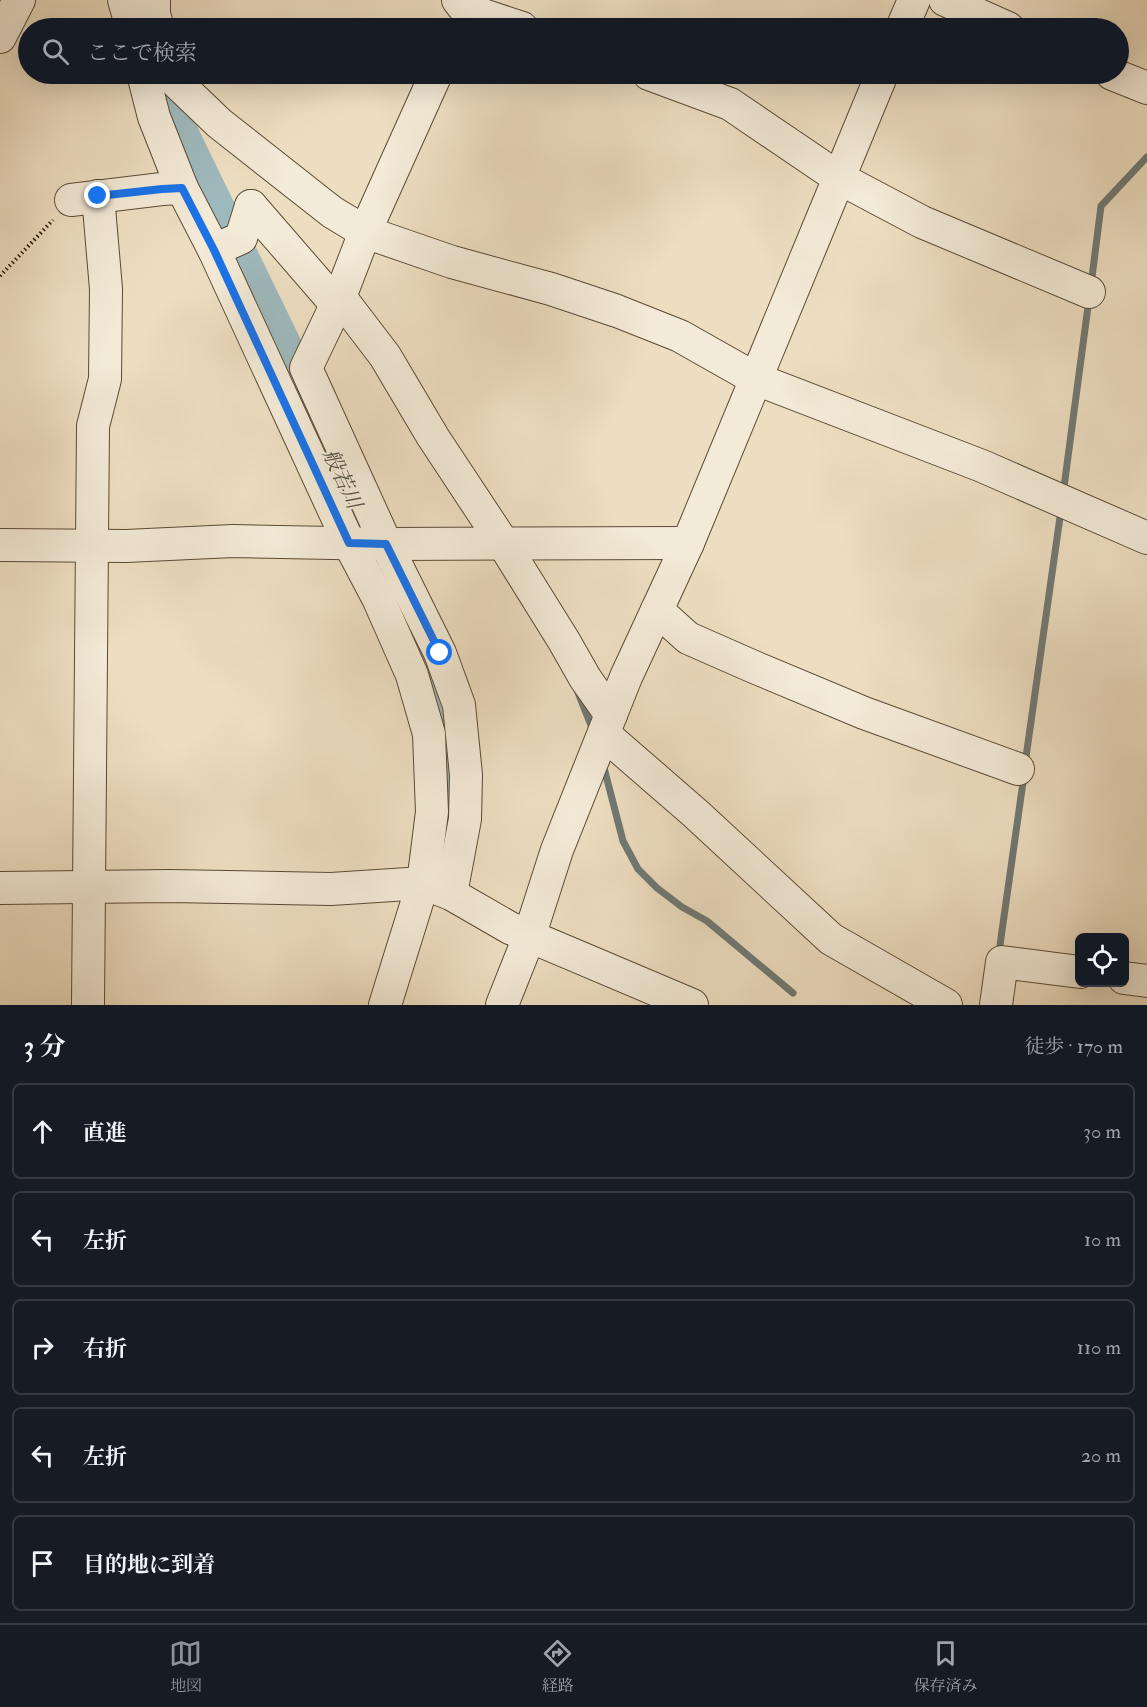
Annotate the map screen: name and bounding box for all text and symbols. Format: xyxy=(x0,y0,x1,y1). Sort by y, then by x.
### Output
search box xyxy=(18,18,1129,84)
icon: search xyxy=(39,35,72,68)
text: ここで検索 xyxy=(87,39,197,67)
route end xyxy=(84,182,110,208)
water label: 般若川 xyxy=(316,445,368,515)
route start xyxy=(426,639,452,665)
map controls xyxy=(1075,933,1129,987)
button: locate xyxy=(1075,933,1129,987)
text: 3 分 xyxy=(24,1031,65,1063)
text: 徒歩 · 170 m xyxy=(1024,1034,1123,1059)
icon: ahead xyxy=(26,1115,59,1148)
text: 直進 xyxy=(83,1119,127,1147)
text: 30 m xyxy=(1083,1119,1121,1144)
icon: left xyxy=(26,1223,59,1256)
text: 左折 xyxy=(83,1227,127,1255)
text: 10 m xyxy=(1084,1227,1121,1252)
icon: right xyxy=(26,1331,59,1364)
text: 右折 xyxy=(83,1335,127,1363)
text: 110 m xyxy=(1077,1335,1121,1360)
icon: left xyxy=(26,1439,59,1472)
text: 左折 xyxy=(83,1443,127,1471)
text: 20 m xyxy=(1081,1443,1121,1468)
icon: arrive xyxy=(26,1547,59,1580)
text: 目的地に到着 xyxy=(83,1551,215,1579)
tab: 地図 xyxy=(169,1637,202,1696)
tab: 経路 xyxy=(541,1637,574,1696)
tab: 保存済み xyxy=(913,1637,977,1696)

